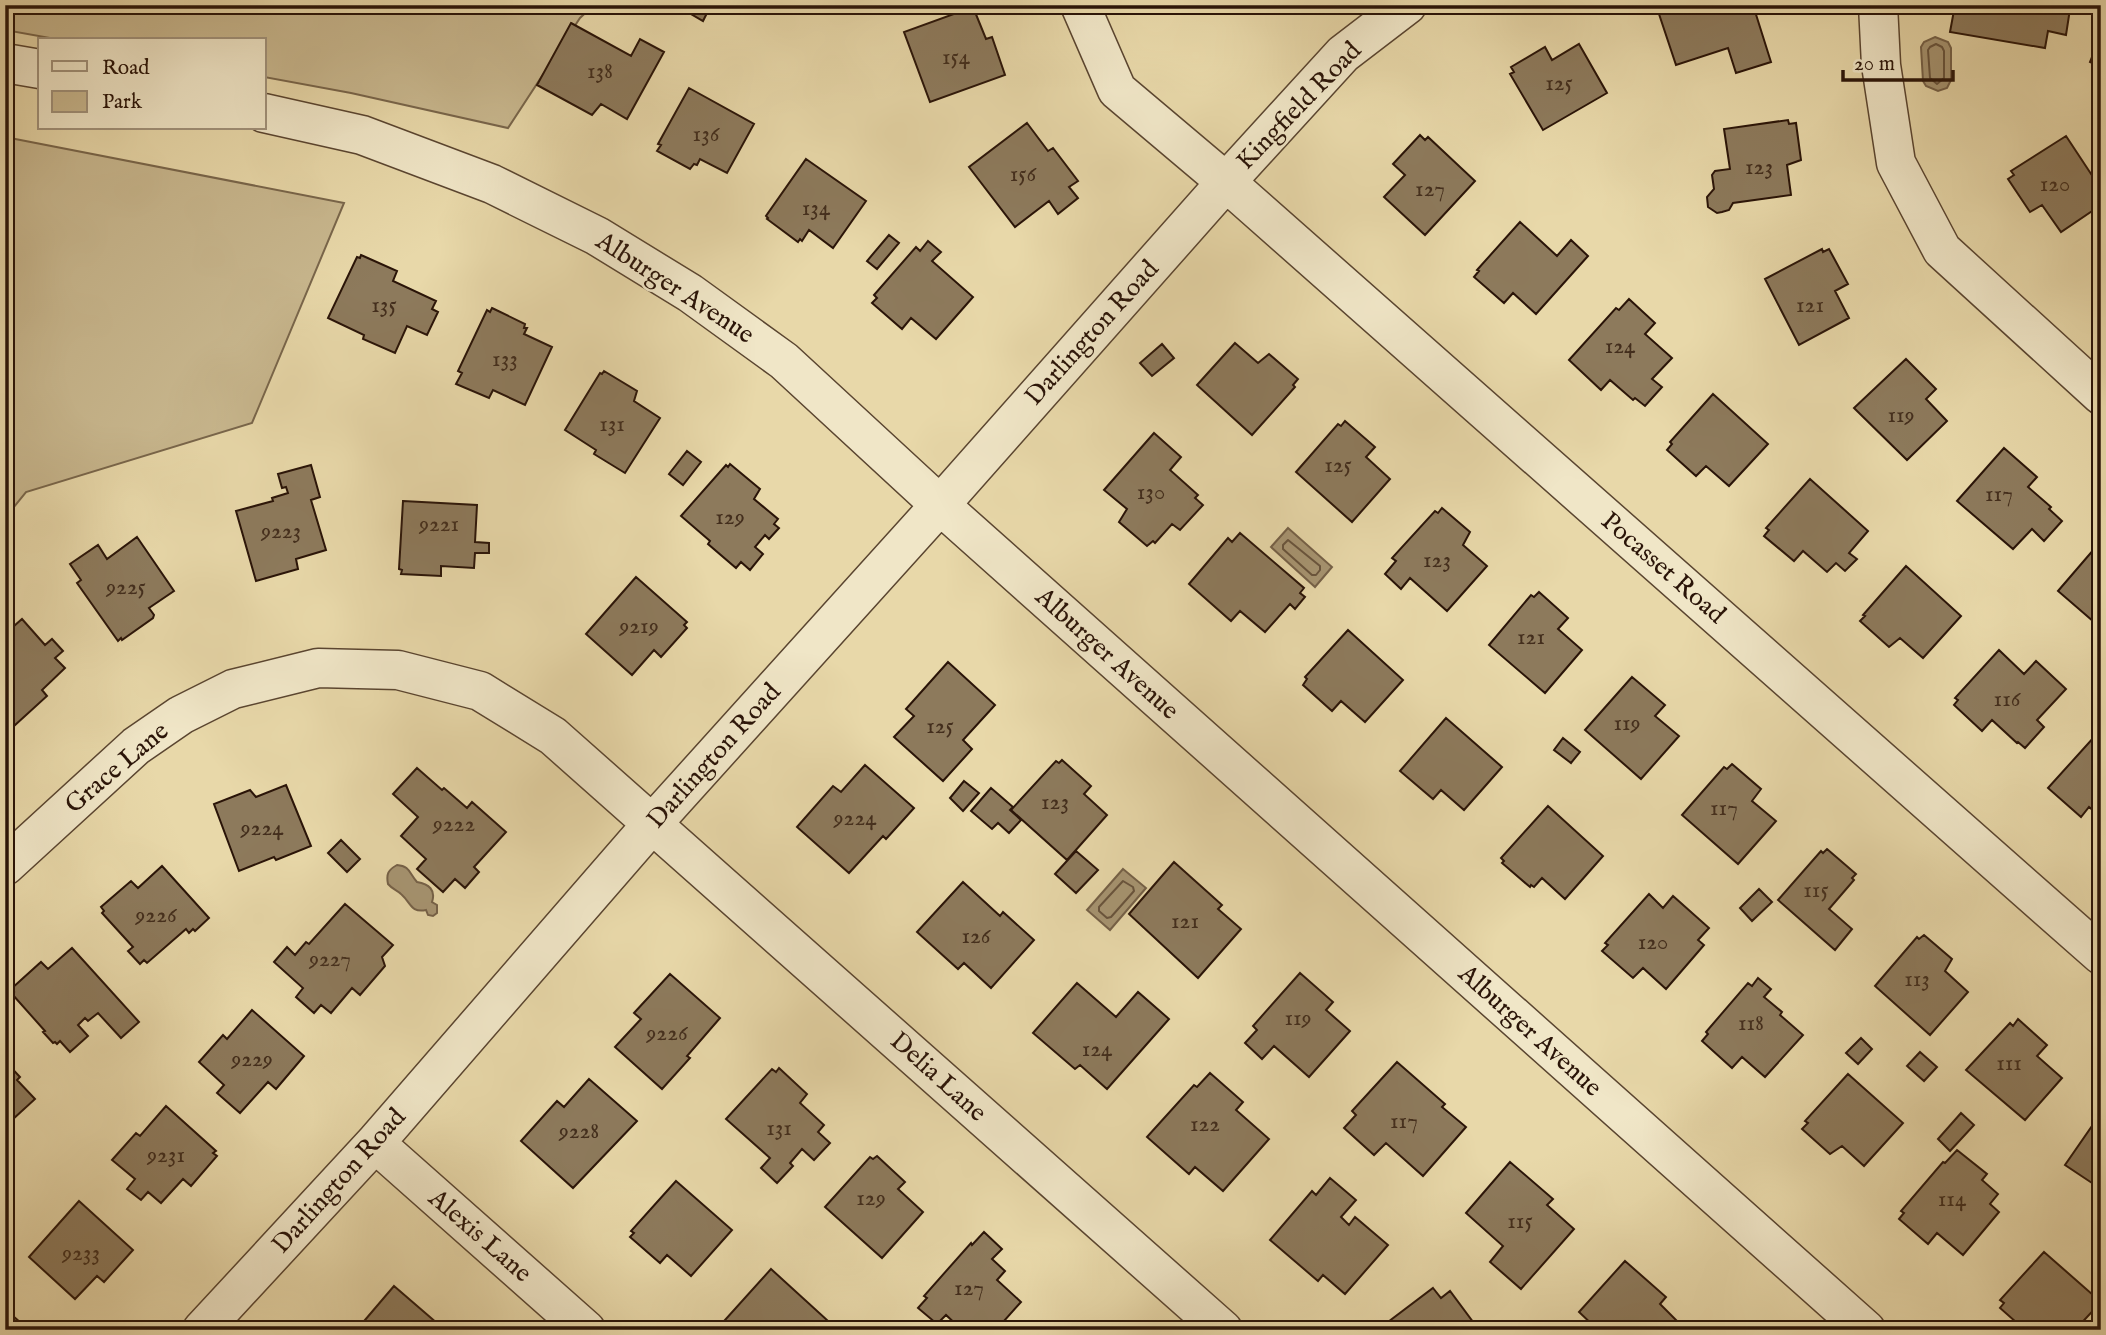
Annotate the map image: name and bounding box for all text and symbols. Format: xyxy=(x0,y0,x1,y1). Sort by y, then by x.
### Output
street label: Kingfield Road xyxy=(1229,35,1369,177)
legend xyxy=(38,38,266,130)
scale bar xyxy=(1843,38,1954,82)
house number: 154 xyxy=(942,43,971,72)
text: 20 m xyxy=(1854,51,1895,78)
text: Road xyxy=(102,55,150,82)
house number: 138 xyxy=(587,57,613,86)
house number: 125 xyxy=(1545,69,1573,98)
text: Park xyxy=(102,89,143,116)
house number: 136 xyxy=(693,120,721,149)
house number: 123 xyxy=(1745,153,1773,182)
house number: 156 xyxy=(1010,160,1038,189)
house number: 120 xyxy=(2040,170,2070,199)
house number: 127 xyxy=(1415,175,1445,204)
house number: 134 xyxy=(802,194,831,223)
street label: Alburger Avenue xyxy=(589,224,760,351)
street label: Darlington Road xyxy=(1018,253,1166,413)
house number: 135 xyxy=(371,291,397,320)
house number: 121 xyxy=(1796,291,1824,320)
house number: 124 xyxy=(1605,332,1636,361)
house number: 133 xyxy=(492,345,518,374)
house number: 119 xyxy=(1887,401,1915,430)
house number: 131 xyxy=(599,410,625,439)
house number: 125 xyxy=(1324,451,1352,480)
house number: 130 xyxy=(1137,478,1165,507)
house number: 117 xyxy=(1985,480,2013,509)
house number: 129 xyxy=(715,503,745,532)
street label: Pocasset Road xyxy=(1594,505,1732,631)
house number: 9221 xyxy=(418,510,459,539)
house number: 9223 xyxy=(260,517,301,546)
house number: 123 xyxy=(1423,546,1451,575)
house number: 9225 xyxy=(105,573,146,602)
street label: Alburger Avenue xyxy=(1028,580,1186,727)
house number: 9219 xyxy=(618,612,659,641)
house number: 121 xyxy=(1517,623,1545,652)
street label: Darlington Road xyxy=(640,676,788,836)
house number: 116 xyxy=(1994,685,2022,714)
house number: 119 xyxy=(1613,709,1641,738)
house number: 125 xyxy=(926,712,954,741)
street label: Grace Lane xyxy=(58,715,176,821)
house number: 123 xyxy=(1041,788,1069,817)
house number: 117 xyxy=(1710,794,1738,823)
house number: 9224 xyxy=(833,804,877,833)
house number: 9222 xyxy=(432,810,475,839)
house number: 9224 xyxy=(240,814,284,843)
house number: 115 xyxy=(1803,876,1829,905)
house number: 9226 xyxy=(134,901,178,930)
house number: 121 xyxy=(1171,907,1199,936)
house number: 126 xyxy=(961,922,992,951)
house number: 120 xyxy=(1638,928,1668,957)
house number: 9227 xyxy=(308,945,351,974)
street label: Alburger Avenue xyxy=(1451,957,1609,1104)
house number: 113 xyxy=(1904,965,1930,994)
house number: 119 xyxy=(1284,1004,1312,1033)
house number: 118 xyxy=(1738,1009,1764,1038)
house number: 9226 xyxy=(645,1019,689,1048)
street label: Delia Lane xyxy=(883,1025,993,1129)
house number: 124 xyxy=(1082,1035,1113,1064)
house number: 9229 xyxy=(230,1045,273,1074)
house number: 111 xyxy=(1996,1049,2022,1078)
street label: Darlington Road xyxy=(265,1101,413,1261)
house number: 117 xyxy=(1390,1107,1418,1136)
house number: 122 xyxy=(1190,1110,1220,1139)
house number: 131 xyxy=(766,1114,792,1143)
house number: 9228 xyxy=(558,1117,599,1146)
house number: 9231 xyxy=(146,1141,185,1170)
street label: Alexis Lane xyxy=(421,1181,539,1290)
house number: 129 xyxy=(856,1184,886,1213)
house number: 114 xyxy=(1938,1185,1967,1214)
house number: 115 xyxy=(1507,1207,1533,1236)
house number: 9233 xyxy=(61,1239,100,1268)
house number: 127 xyxy=(954,1274,984,1303)

